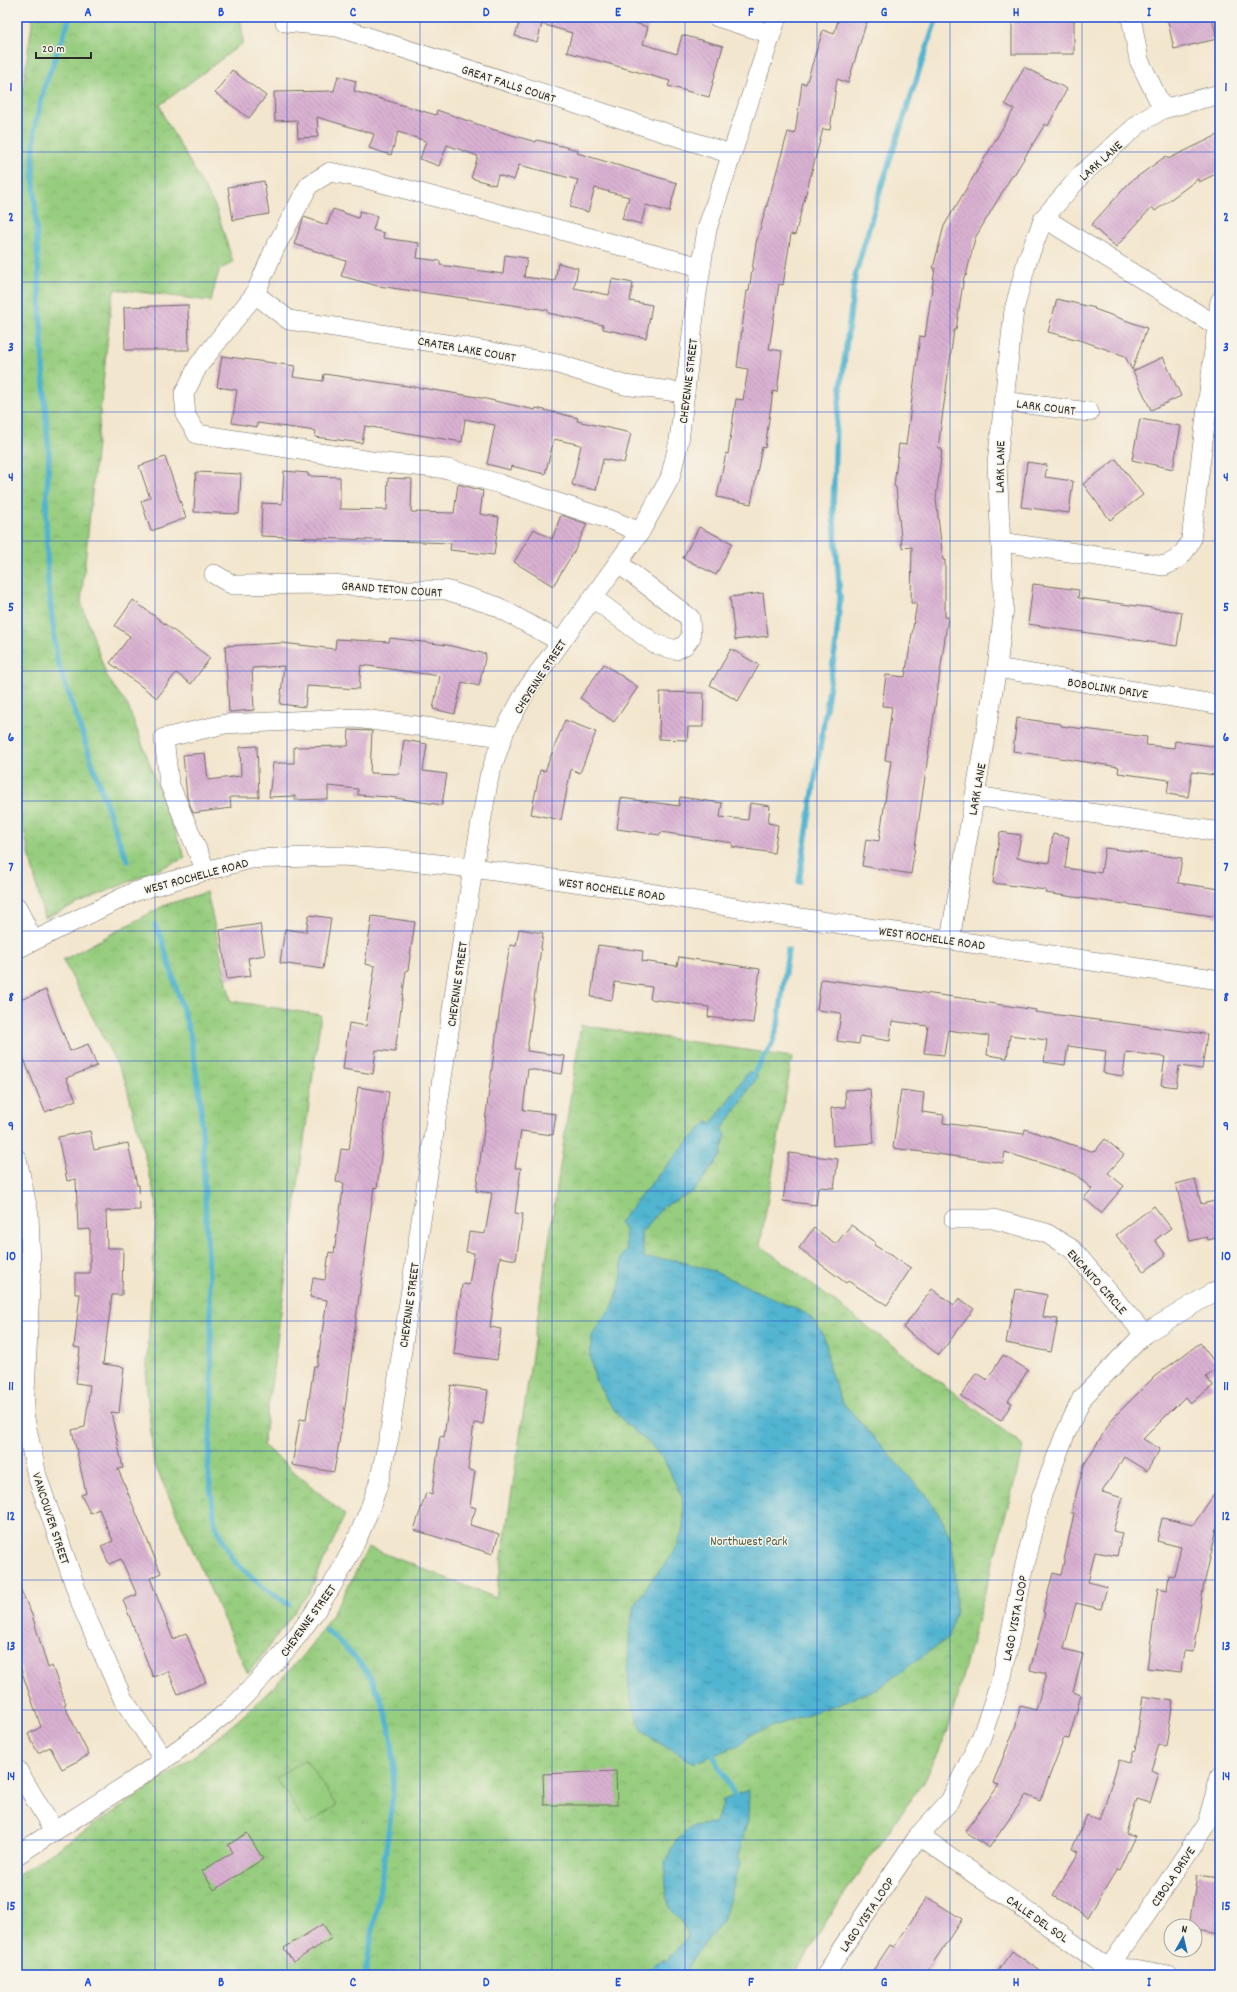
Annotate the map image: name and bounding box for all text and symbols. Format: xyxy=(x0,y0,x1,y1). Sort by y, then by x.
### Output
text: A xyxy=(84,4,92,23)
text: B xyxy=(218,4,224,23)
text: C xyxy=(350,4,357,23)
text: D xyxy=(483,4,490,23)
text: E xyxy=(615,4,622,23)
text: F xyxy=(748,4,754,23)
text: G xyxy=(881,4,888,23)
text: H xyxy=(1013,4,1020,23)
text: I xyxy=(1147,4,1152,23)
scale bar xyxy=(36,34,91,60)
text: 20 m xyxy=(42,41,65,58)
street label: GREAT FALLS COURT xyxy=(459,61,558,110)
text: 1 xyxy=(10,79,13,98)
text: 1 xyxy=(1225,79,1228,98)
street label: LARK LANE xyxy=(1076,137,1128,186)
text: 2 xyxy=(8,209,14,228)
text: 2 xyxy=(1223,209,1229,228)
street label: CRATER LAKE COURT xyxy=(416,332,517,368)
street label: CHEYENNE STREET xyxy=(675,338,704,425)
text: 3 xyxy=(8,339,14,358)
text: 3 xyxy=(1223,339,1229,358)
street label: LARK COURT xyxy=(1015,395,1076,422)
street label: LARK LANE xyxy=(992,441,1011,493)
text: 4 xyxy=(8,469,14,488)
text: 4 xyxy=(1223,469,1229,488)
street label: GRAND TETON COURT xyxy=(341,577,443,603)
text: 5 xyxy=(8,599,14,618)
text: 5 xyxy=(1223,599,1229,618)
street label: CHEYENNE STREET xyxy=(510,636,572,718)
street label: BOBOLINK DRIVE xyxy=(1066,674,1149,705)
text: 6 xyxy=(8,729,15,748)
text: 6 xyxy=(1223,729,1230,748)
street label: LARK LANE xyxy=(965,762,992,817)
street label: WEST ROCHELLE ROAD xyxy=(142,854,251,900)
text: 7 xyxy=(9,859,14,878)
text: 7 xyxy=(1224,859,1229,878)
street label: WEST ROCHELLE ROAD xyxy=(557,874,666,907)
street label: WEST ROCHELLE ROAD xyxy=(877,923,986,956)
street label: CHEYENNE STREET xyxy=(443,941,474,1028)
text: 8 xyxy=(8,989,14,1008)
text: 8 xyxy=(1223,989,1229,1008)
text: 9 xyxy=(8,1118,14,1137)
text: 9 xyxy=(1223,1118,1229,1137)
street label: ENCANTO CIRCLE xyxy=(1062,1246,1131,1320)
text: 10 xyxy=(6,1248,16,1267)
text: 10 xyxy=(1221,1248,1231,1267)
street label: CHEYENNE STREET xyxy=(395,1262,426,1349)
text: 11 xyxy=(8,1378,14,1397)
text: 11 xyxy=(1223,1378,1229,1397)
street label: VANCOUVER STREET xyxy=(26,1470,73,1567)
text: 12 xyxy=(7,1508,16,1527)
text: 12 xyxy=(1222,1508,1231,1527)
park label: Northwest Park xyxy=(710,1533,788,1552)
street label: LAGO VISTA LOOP xyxy=(999,1574,1034,1663)
street label: CHEYENNE STREET xyxy=(276,1581,342,1662)
text: 13 xyxy=(7,1638,16,1657)
text: 13 xyxy=(1222,1638,1231,1657)
text: 14 xyxy=(7,1768,15,1787)
text: 14 xyxy=(1222,1768,1230,1787)
street label: CIBOLA DRIVE xyxy=(1147,1844,1201,1911)
street label: LAGO VISTA LOOP xyxy=(836,1874,900,1957)
street label: CALLE DEL SOL xyxy=(1001,1891,1072,1949)
text: 15 xyxy=(7,1898,15,1917)
text: 15 xyxy=(1222,1898,1230,1917)
north arrow xyxy=(1163,1918,1203,1958)
text: N xyxy=(1180,1922,1188,1938)
text: A xyxy=(84,1974,92,1992)
text: B xyxy=(218,1974,224,1992)
text: C xyxy=(350,1974,357,1992)
text: D xyxy=(483,1974,490,1992)
text: E xyxy=(615,1974,622,1992)
text: F xyxy=(748,1974,754,1992)
text: G xyxy=(881,1974,888,1992)
text: H xyxy=(1013,1974,1020,1992)
text: I xyxy=(1147,1974,1152,1992)

